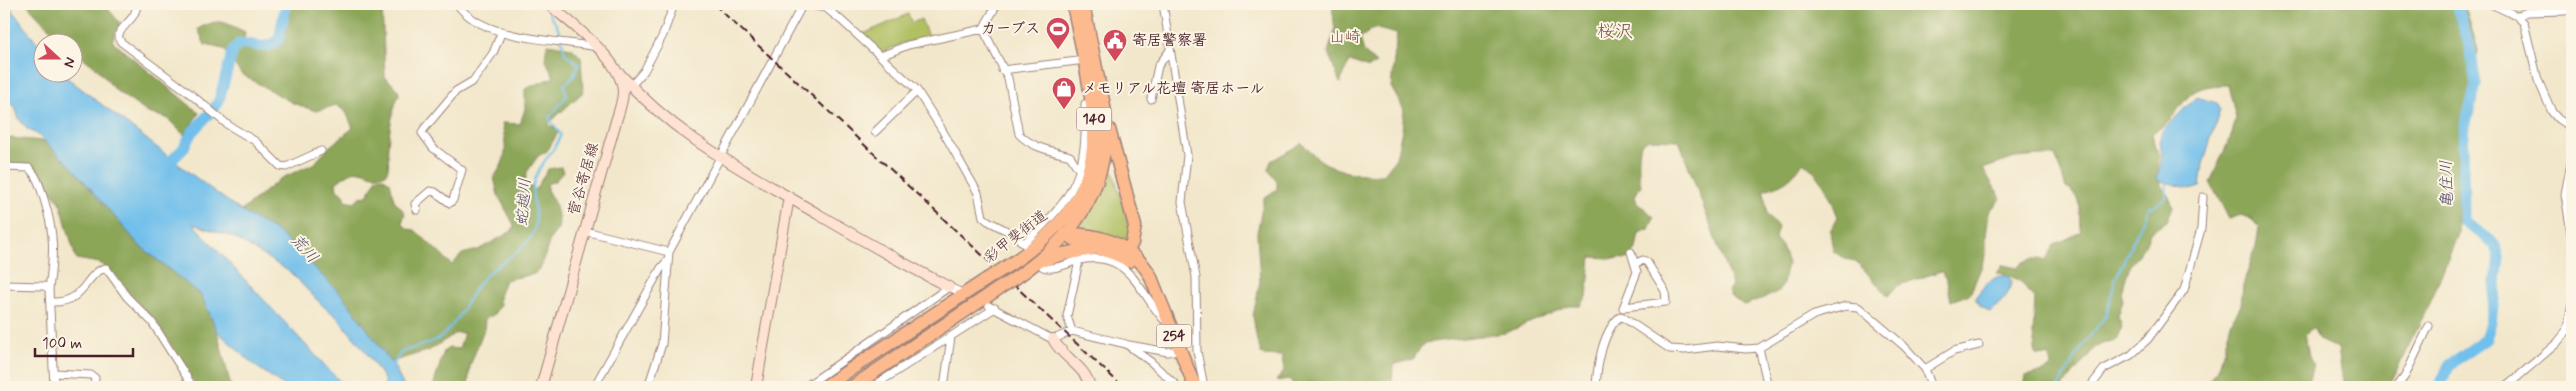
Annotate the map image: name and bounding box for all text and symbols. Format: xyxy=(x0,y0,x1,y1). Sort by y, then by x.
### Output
sports icon: カーブス xyxy=(1045,16,1071,50)
place label: カーブス xyxy=(981,19,1040,39)
district label: 桜沢 xyxy=(1597,20,1633,44)
district label: 山崎 xyxy=(1329,27,1361,48)
public building icon: 寄居警察署 xyxy=(1102,28,1128,62)
place label: 寄居警察署 xyxy=(1132,31,1207,51)
north arrow xyxy=(32,32,82,82)
text: N xyxy=(59,55,79,70)
shop icon: メモリアル花壇 寄居ホール xyxy=(1051,76,1077,110)
place label: メモリアル花壇 寄居ホール xyxy=(1082,79,1265,99)
road number: 140 xyxy=(1076,108,1112,130)
street label: 菅谷寄居線 xyxy=(564,140,604,218)
water label: 亀住川 xyxy=(2436,160,2458,208)
water label: 蛇越川 xyxy=(512,177,536,227)
street label: 彩甲斐街道 xyxy=(980,206,1052,268)
water label: 荒川 xyxy=(285,230,323,268)
road number: 254 xyxy=(1156,324,1192,348)
scale bar xyxy=(35,326,132,358)
text: 100 m xyxy=(42,334,82,354)

